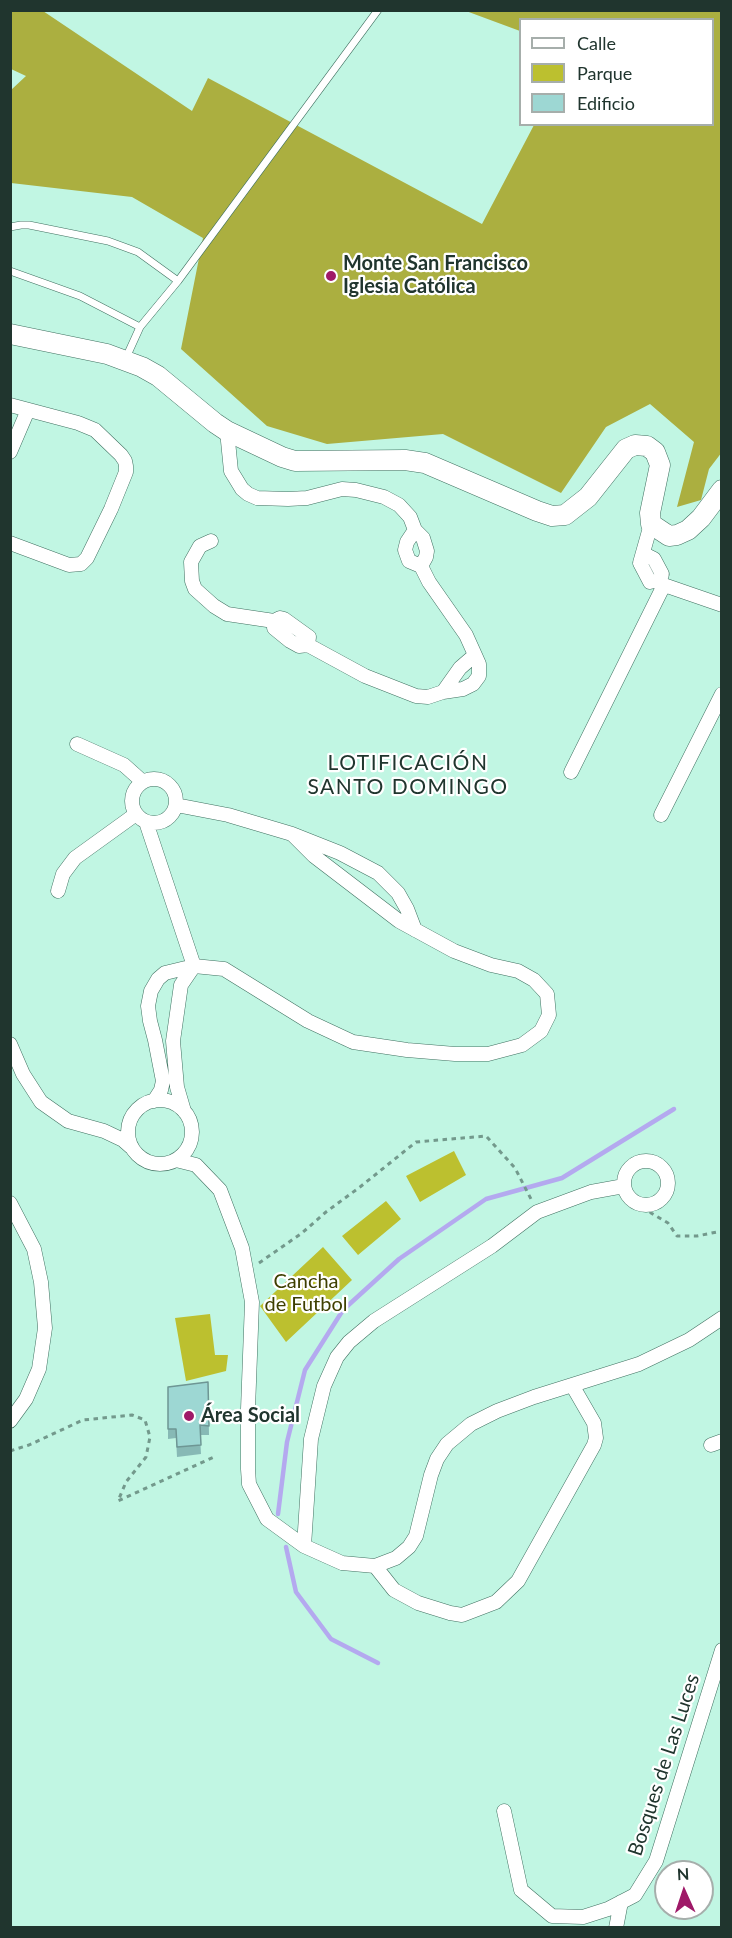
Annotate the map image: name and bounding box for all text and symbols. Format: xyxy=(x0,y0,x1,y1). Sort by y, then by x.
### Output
legend xyxy=(519,18,714,126)
text: Calle xyxy=(577,32,616,54)
text: Parque xyxy=(577,62,632,84)
text: Edificio xyxy=(577,92,635,114)
place label: Monte San Francisco Iglesia Católica xyxy=(343,252,528,299)
marker: Monte San Francisco Iglesia Católica xyxy=(324,269,338,283)
district label: LOTIFICACIÓN SANTO DOMINGO xyxy=(307,750,509,800)
park label: Cancha de Futbol xyxy=(264,1270,348,1317)
place label: Área Social xyxy=(201,1404,300,1428)
marker: Área Social xyxy=(182,1409,196,1423)
street label: Bosques de Las Luces xyxy=(623,1671,705,1859)
north arrow xyxy=(654,1860,714,1920)
text: N xyxy=(676,1864,690,1883)

